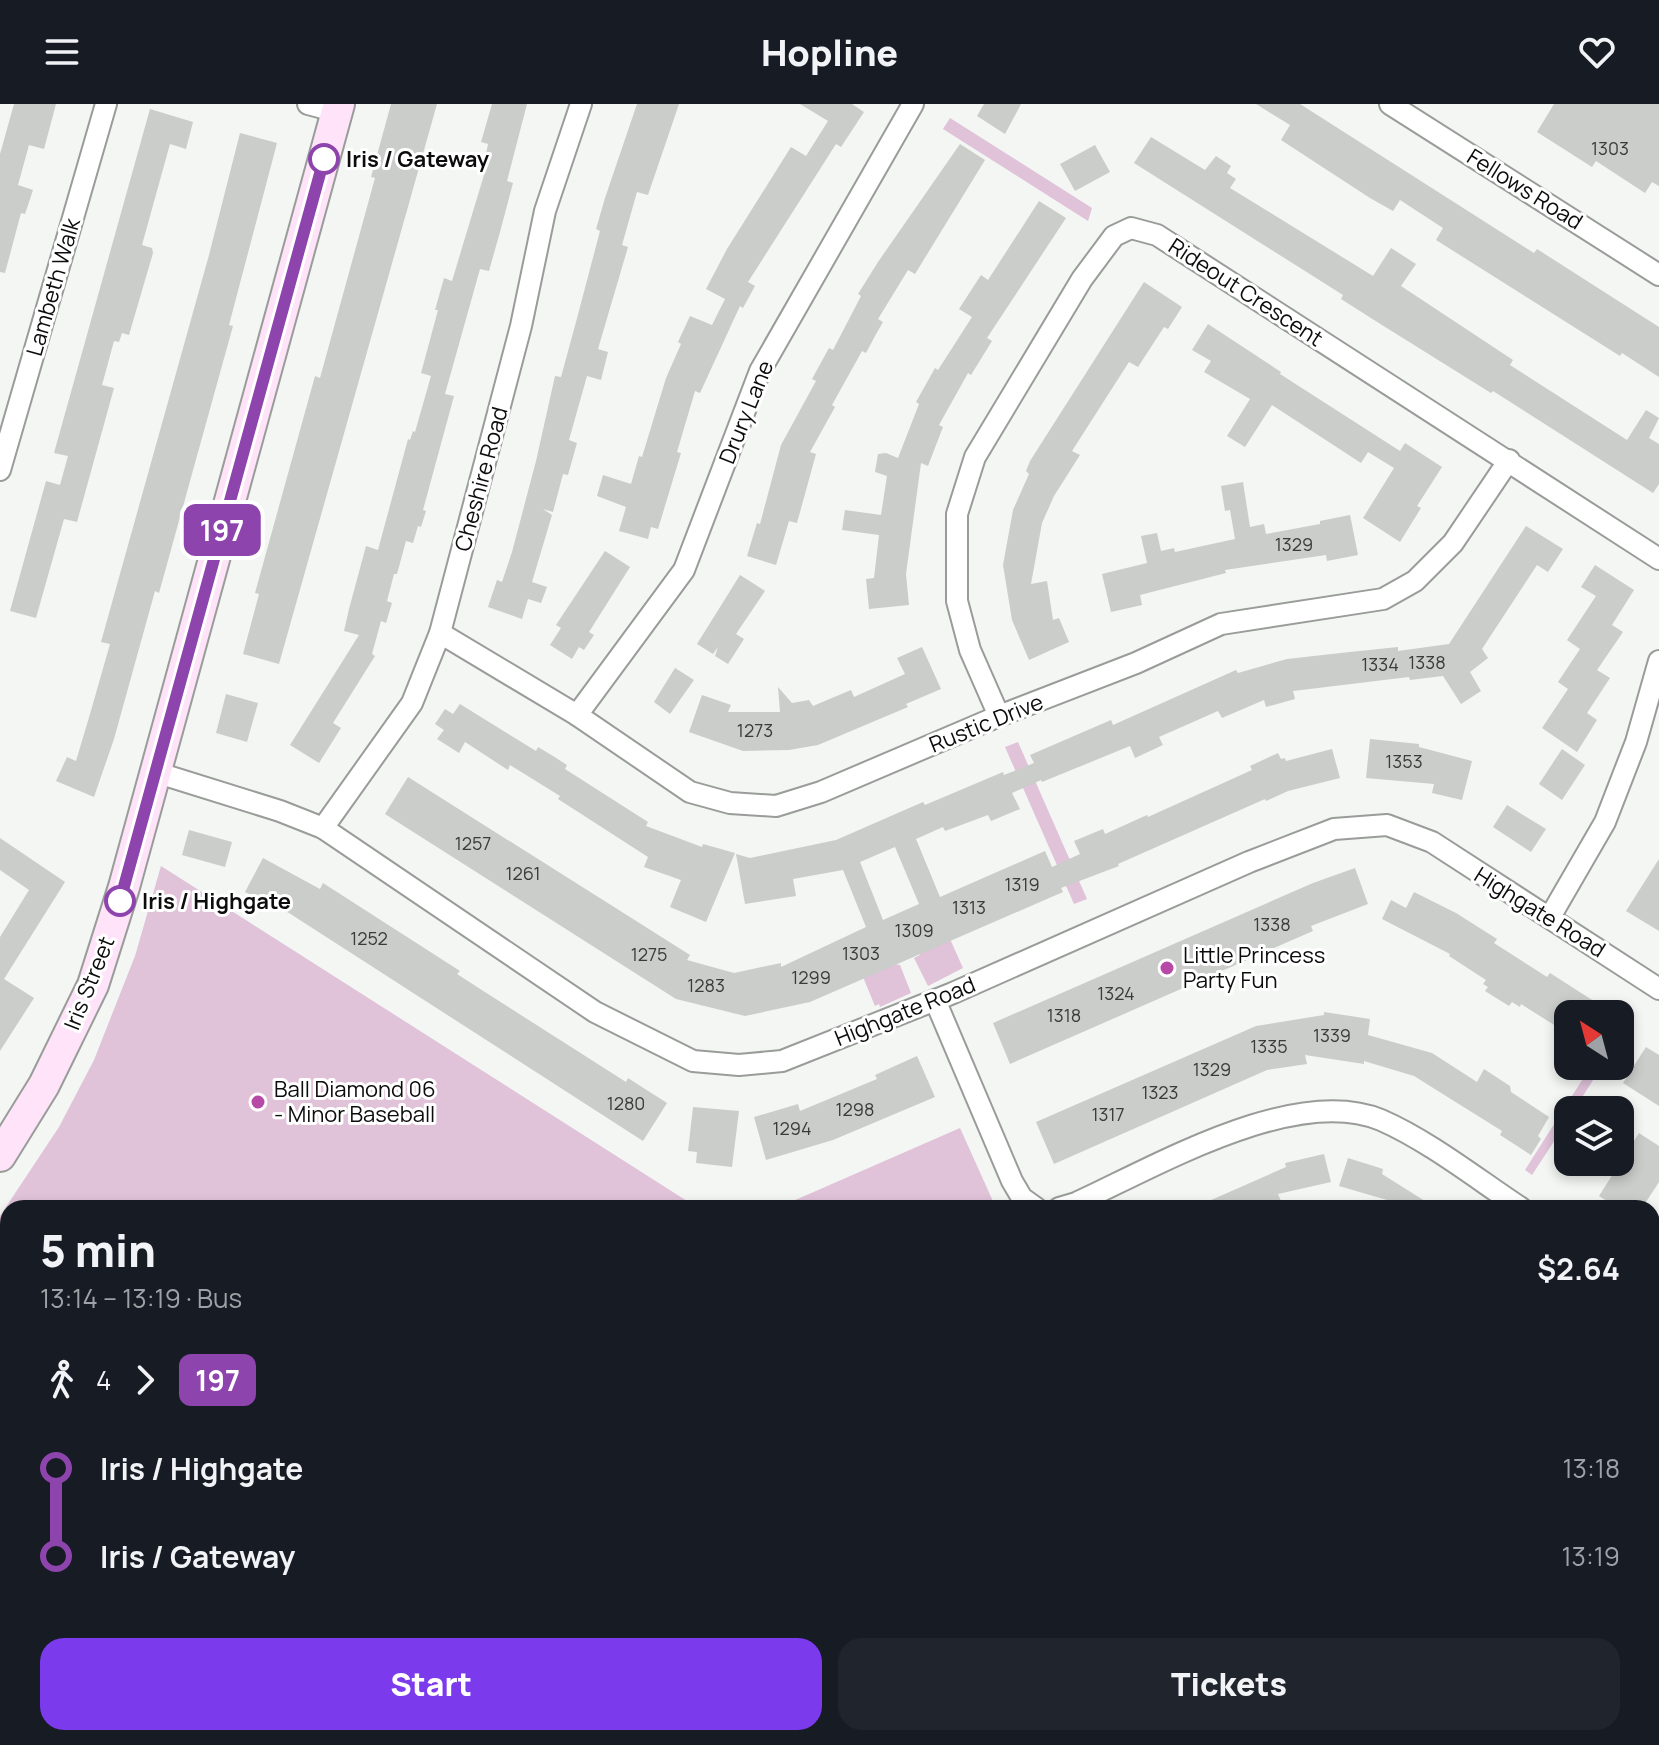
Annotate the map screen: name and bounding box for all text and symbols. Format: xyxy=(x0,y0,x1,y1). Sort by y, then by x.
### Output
text: Hopline xyxy=(761,28,898,77)
icon: menu xyxy=(40,30,84,74)
icon: heart xyxy=(1575,30,1619,74)
house number: 1303 xyxy=(1591,136,1629,160)
street label: Fellows Road xyxy=(1462,142,1588,236)
marker: Iris / Gateway xyxy=(309,144,339,174)
place label: Iris / Gateway xyxy=(346,144,490,174)
street label: Lambeth Walk xyxy=(19,214,87,359)
street label: Rideout Crescent xyxy=(1163,231,1329,353)
street label: Drury Lane xyxy=(712,356,780,468)
street label: Cheshire Road xyxy=(447,403,515,555)
line badge: 197 xyxy=(176,504,268,556)
text: 197 xyxy=(200,511,244,549)
house number: 1329 xyxy=(1275,532,1313,556)
house number: 1338 xyxy=(1408,650,1446,674)
house number: 1334 xyxy=(1361,652,1399,676)
street label: Rustic Drive xyxy=(925,686,1048,759)
house number: 1273 xyxy=(737,718,773,742)
house number: 1353 xyxy=(1385,749,1423,773)
house number: 1257 xyxy=(455,831,491,855)
street label: Highgate Road xyxy=(1469,860,1611,964)
house number: 1261 xyxy=(505,861,541,885)
house number: 1319 xyxy=(1004,872,1040,896)
marker: Iris / Highgate xyxy=(105,886,135,916)
place label: Iris / Highgate xyxy=(142,886,291,916)
house number: 1313 xyxy=(952,895,986,919)
house number: 1338 xyxy=(1253,912,1291,936)
house number: 1309 xyxy=(894,918,934,942)
house number: 1252 xyxy=(350,926,388,950)
street label: Iris Street xyxy=(57,931,121,1034)
place label: Little Princess Party Fun xyxy=(1183,940,1325,995)
house number: 1303 xyxy=(842,941,880,965)
house number: 1275 xyxy=(631,942,667,966)
marker: Little Princess Party Fun xyxy=(1158,959,1176,977)
house number: 1299 xyxy=(791,965,831,989)
street label: Highgate Road xyxy=(830,969,980,1053)
house number: 1283 xyxy=(687,973,725,997)
house number: 1324 xyxy=(1097,981,1135,1005)
north arrow xyxy=(1554,1000,1634,1080)
map controls xyxy=(1554,1000,1634,1176)
house number: 1318 xyxy=(1047,1003,1081,1027)
house number: 1339 xyxy=(1313,1023,1351,1047)
house number: 1335 xyxy=(1250,1034,1288,1058)
house number: 1329 xyxy=(1193,1057,1231,1081)
place label: Ball Diamond 06 - Minor Baseball xyxy=(274,1074,436,1129)
house number: 1323 xyxy=(1141,1080,1179,1104)
house number: 1280 xyxy=(607,1091,645,1115)
marker: Ball Diamond 06 - Minor Baseball xyxy=(249,1093,267,1111)
button: layers xyxy=(1554,1096,1634,1176)
house number: 1298 xyxy=(836,1097,874,1121)
house number: 1317 xyxy=(1091,1102,1125,1126)
house number: 1294 xyxy=(772,1116,812,1140)
text: 5 min xyxy=(40,1220,156,1280)
text: $2.64 xyxy=(1537,1248,1620,1289)
text: 13:14 – 13:19 · Bus xyxy=(40,1280,242,1316)
icon: walk xyxy=(40,1358,84,1402)
icon: forward xyxy=(123,1358,167,1402)
text: 197 xyxy=(195,1361,240,1399)
text: 4 xyxy=(96,1362,111,1398)
text: Iris / Highgate xyxy=(100,1448,303,1489)
text: 13:18 xyxy=(1562,1450,1620,1486)
text: Iris / Gateway xyxy=(100,1536,295,1577)
text: 13:19 xyxy=(1561,1538,1620,1574)
button: Start xyxy=(40,1638,822,1730)
button: Tickets xyxy=(838,1638,1620,1730)

